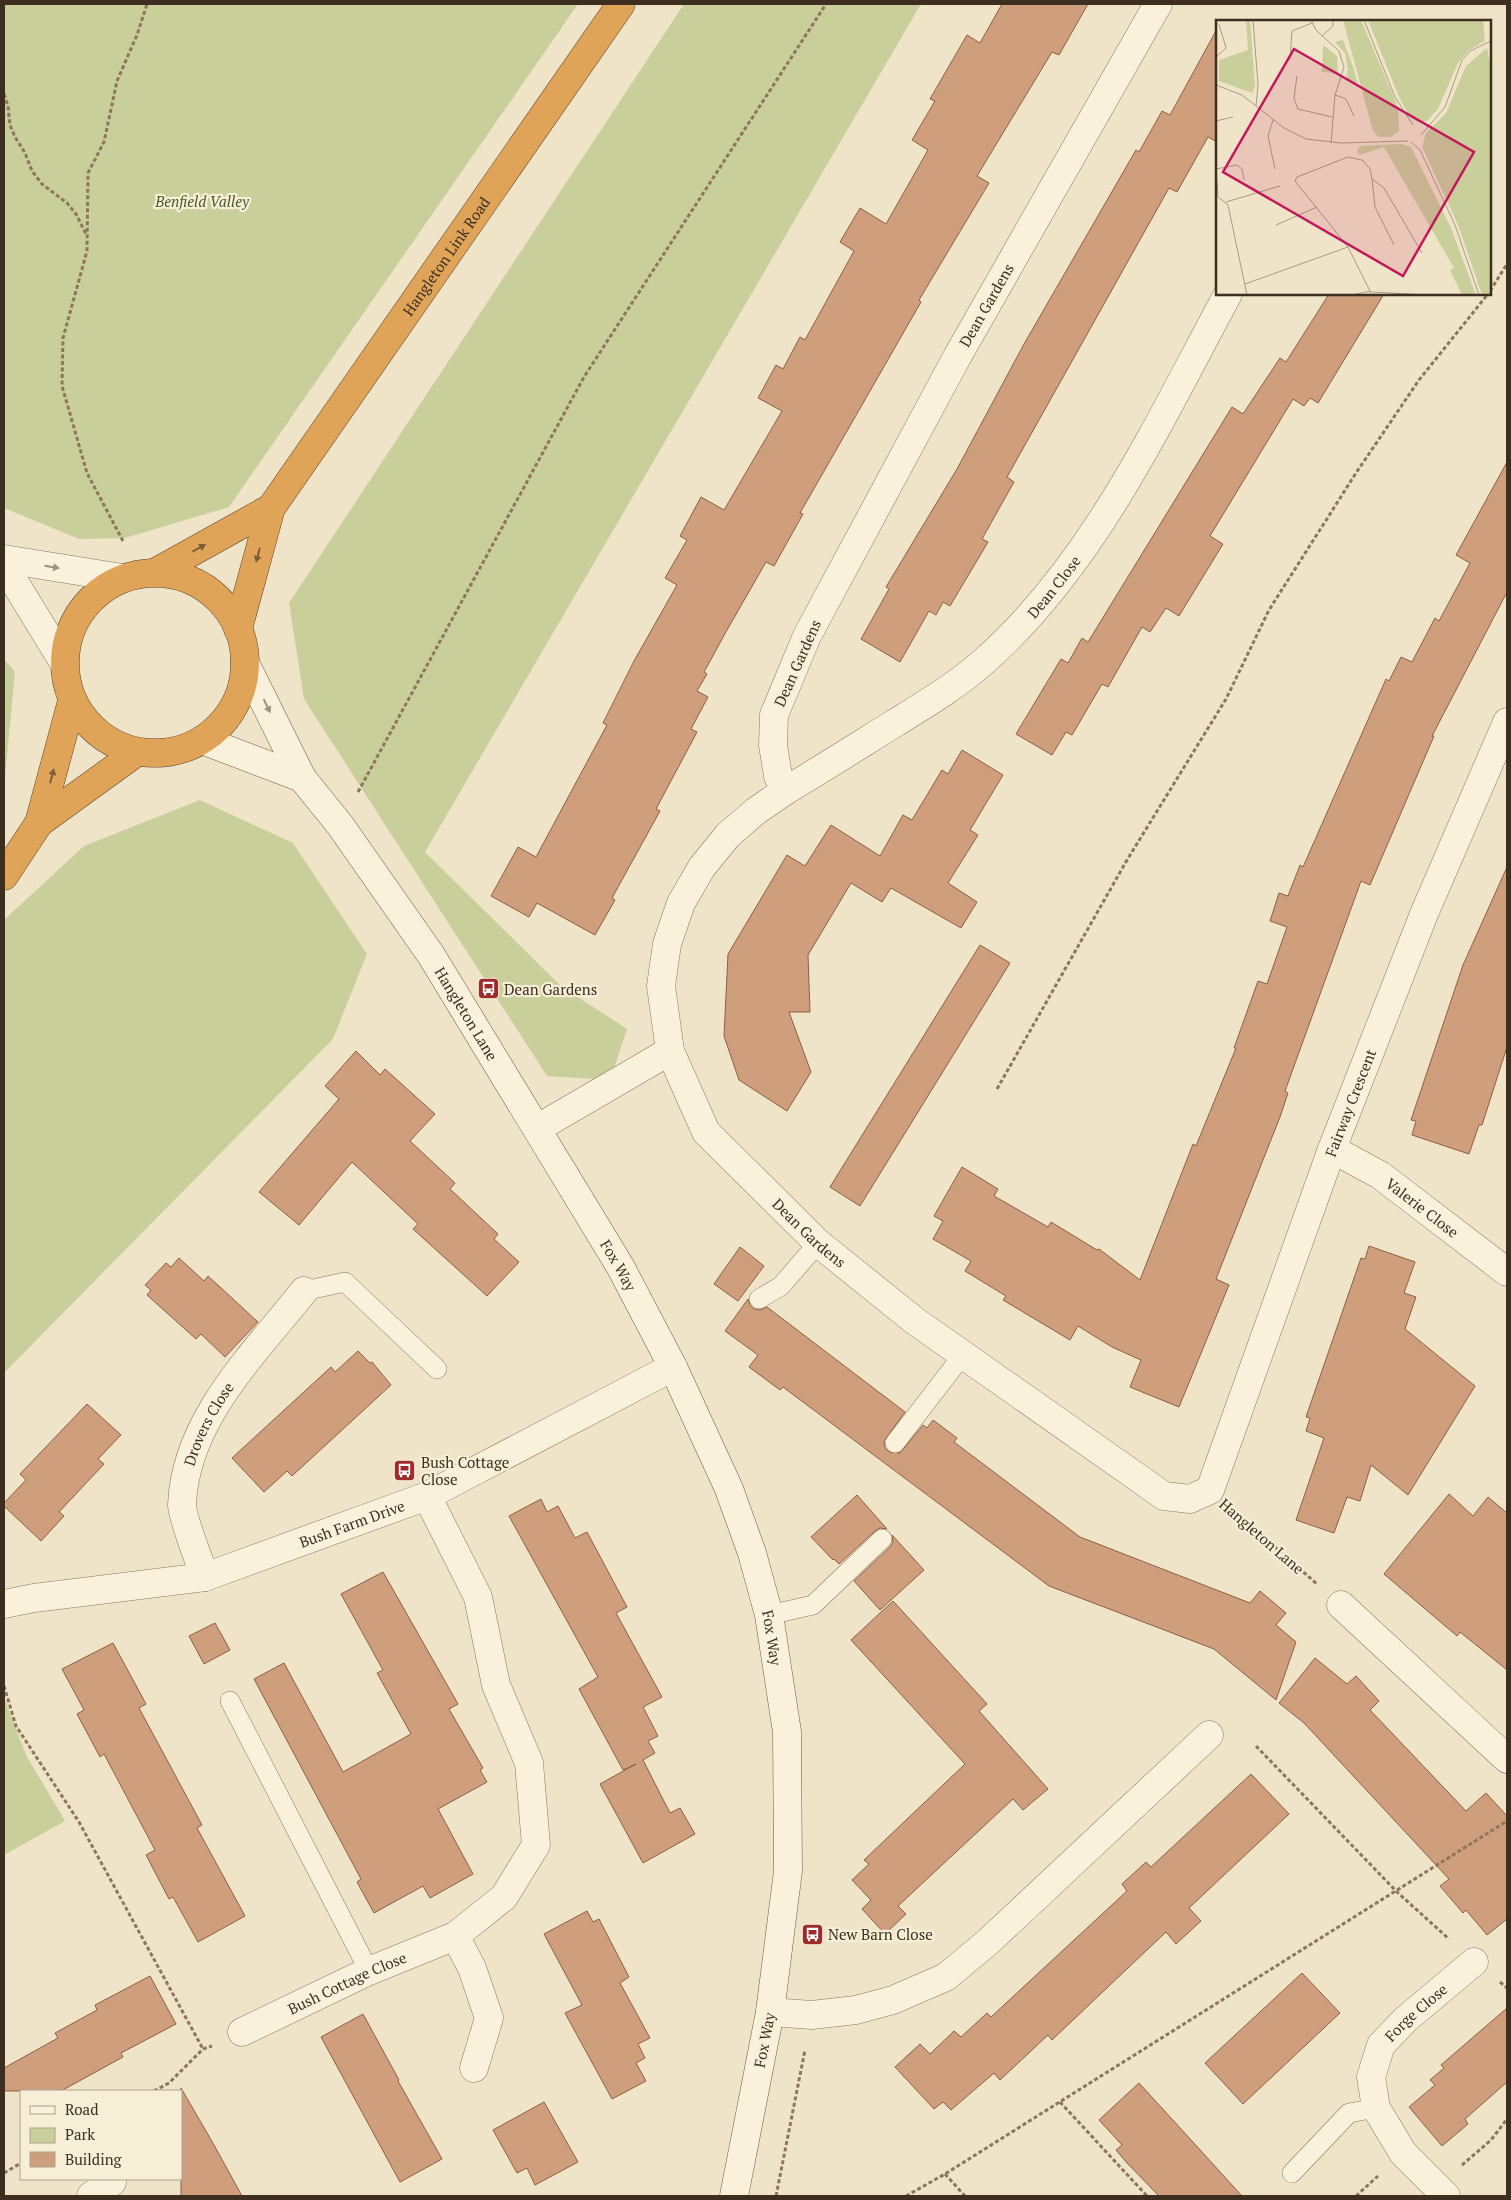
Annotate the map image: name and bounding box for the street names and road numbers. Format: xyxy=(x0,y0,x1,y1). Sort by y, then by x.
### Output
street label: Hangleton Link Road xyxy=(398,193,494,320)
street label: Dean Gardens xyxy=(954,260,1018,350)
street label: Dean Close xyxy=(1022,551,1085,622)
street label: Dean Gardens xyxy=(769,616,825,710)
street label: Hangleton Lane xyxy=(430,963,503,1064)
street label: Fairway Crescent xyxy=(1320,1046,1380,1159)
street label: Valerie Close xyxy=(1382,1173,1463,1242)
street label: Dean Gardens xyxy=(768,1194,850,1272)
street label: Fox Way xyxy=(596,1236,641,1295)
street label: Drovers Close xyxy=(179,1378,238,1468)
street label: Hangleton Lane xyxy=(1215,1494,1309,1578)
street label: Bush Farm Drive xyxy=(296,1495,407,1552)
street label: Fox Way xyxy=(758,1608,787,1667)
street label: Bush Cottage Close xyxy=(284,1947,409,2019)
street label: Forge Close xyxy=(1380,1979,1451,2046)
street label: Fox Way xyxy=(749,2010,779,2069)

